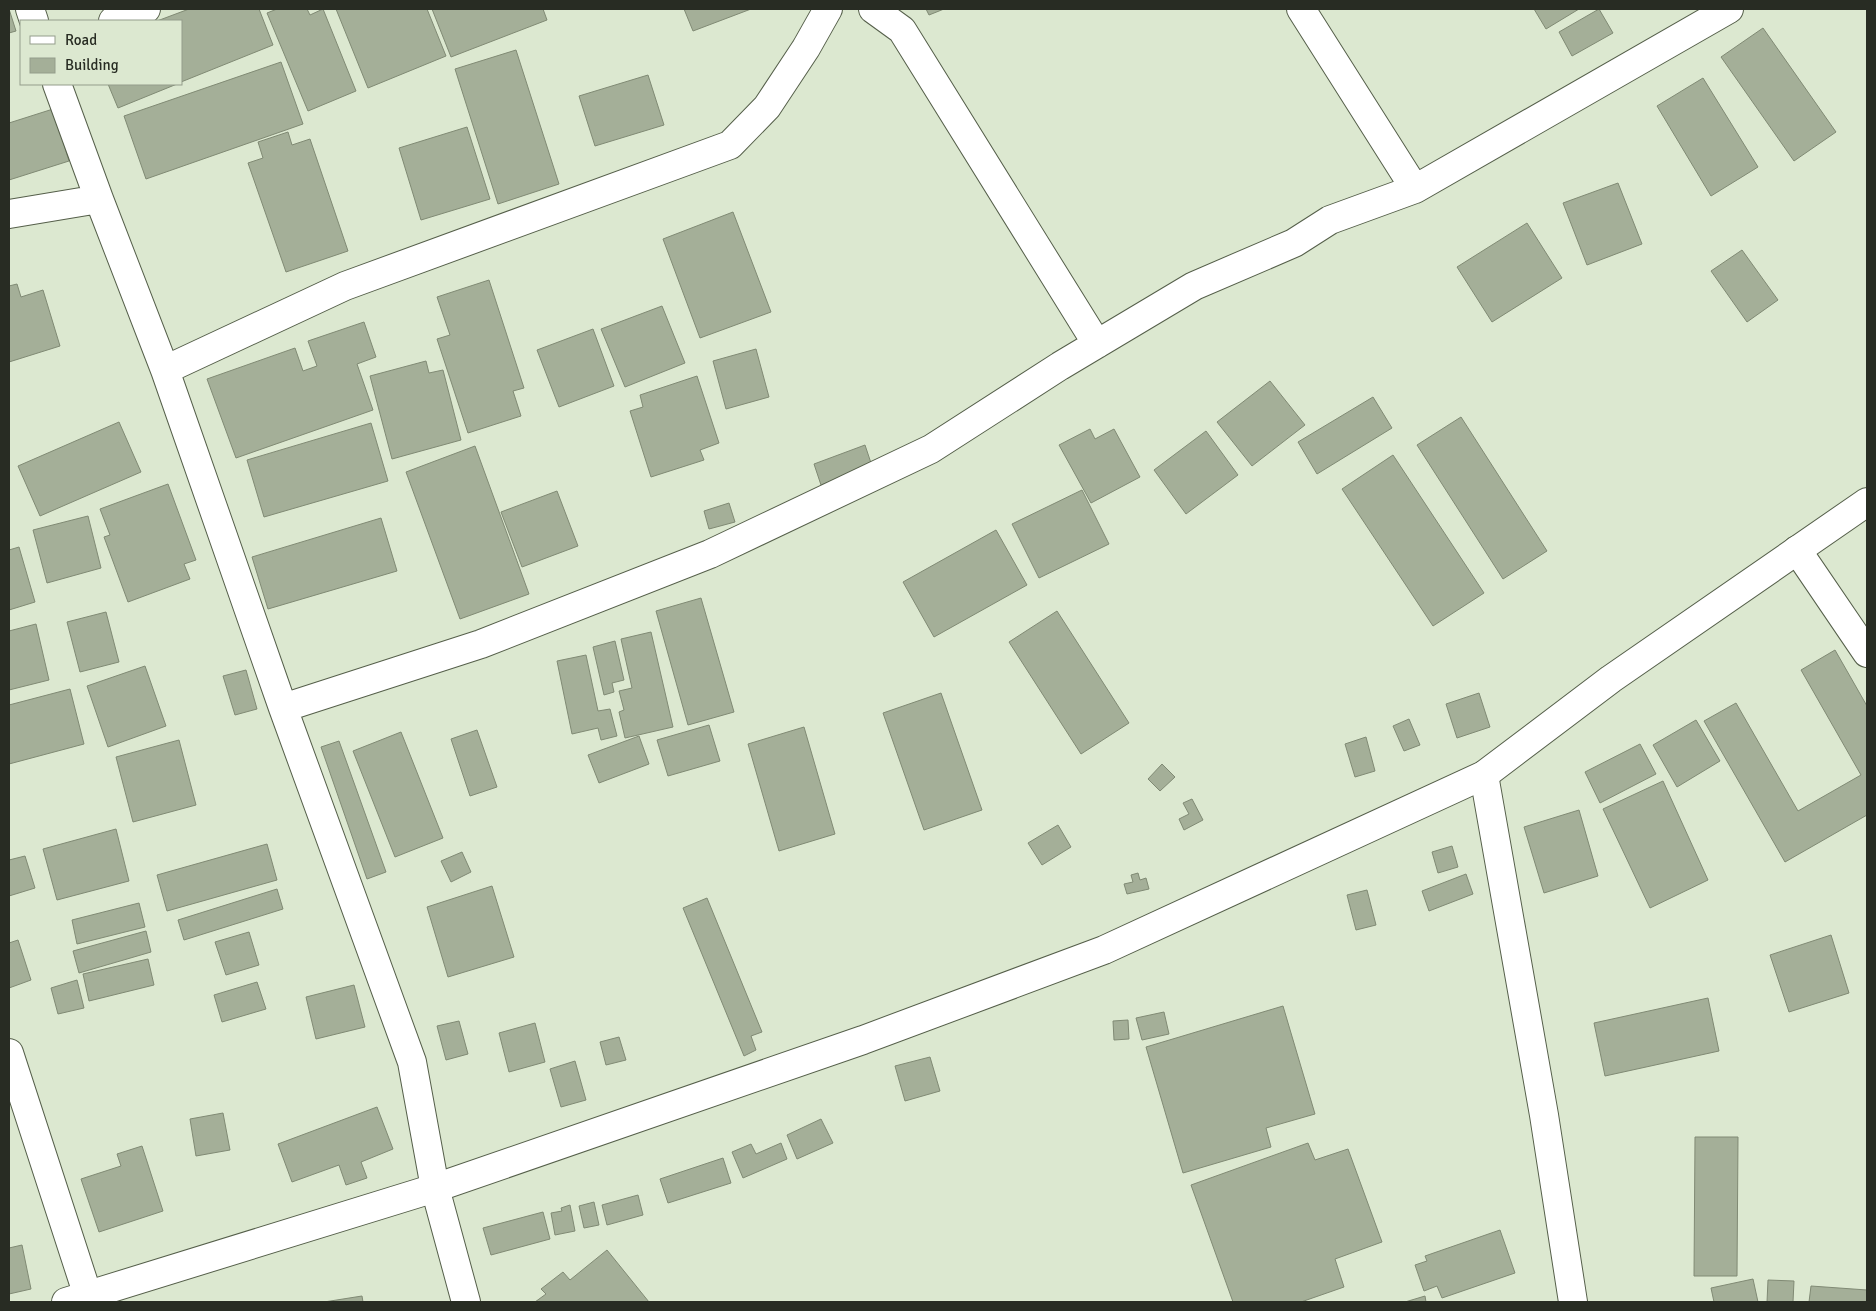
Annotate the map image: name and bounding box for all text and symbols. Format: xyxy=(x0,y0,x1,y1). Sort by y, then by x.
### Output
legend xyxy=(20,20,182,85)
text: Road xyxy=(65,31,97,49)
text: Building xyxy=(65,56,119,74)

